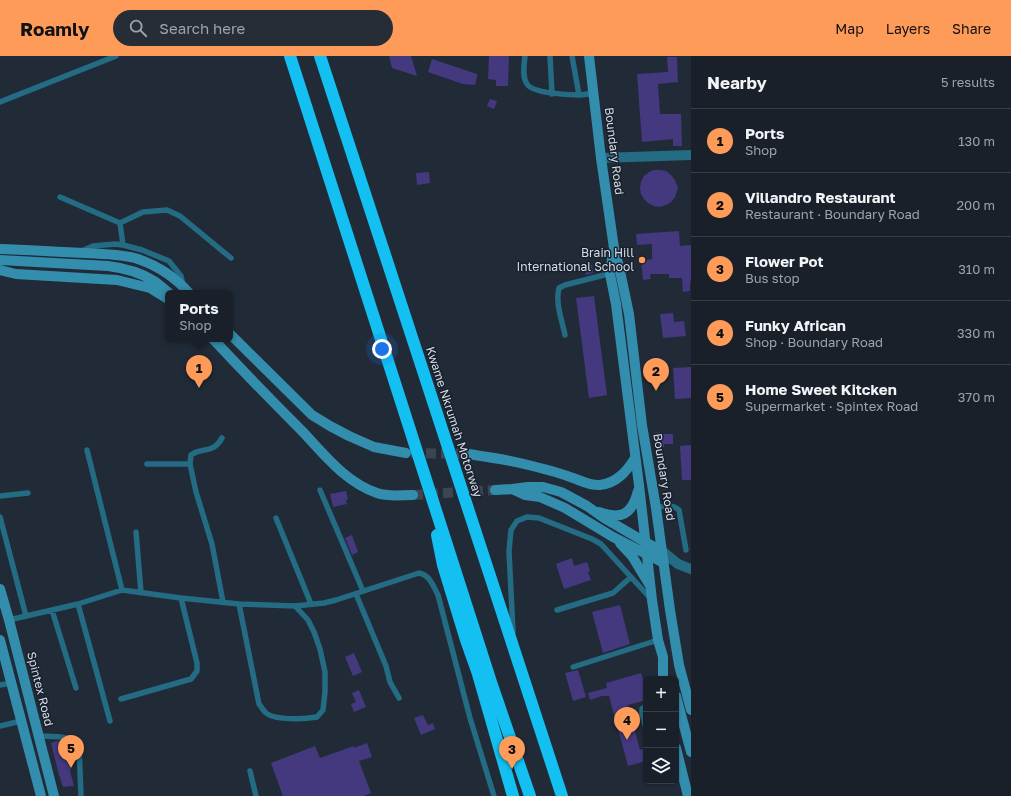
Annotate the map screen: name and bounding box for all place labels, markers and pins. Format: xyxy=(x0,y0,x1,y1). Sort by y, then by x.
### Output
place label: Brain Hill International School xyxy=(516,245,634,274)
marker: Brain Hill International School xyxy=(637,255,647,265)
pin: 1 xyxy=(186,355,212,388)
pin: 2 xyxy=(643,358,669,391)
pin: 4 xyxy=(614,707,640,740)
pin: 5 xyxy=(58,735,84,768)
pin: 3 xyxy=(499,736,525,769)

